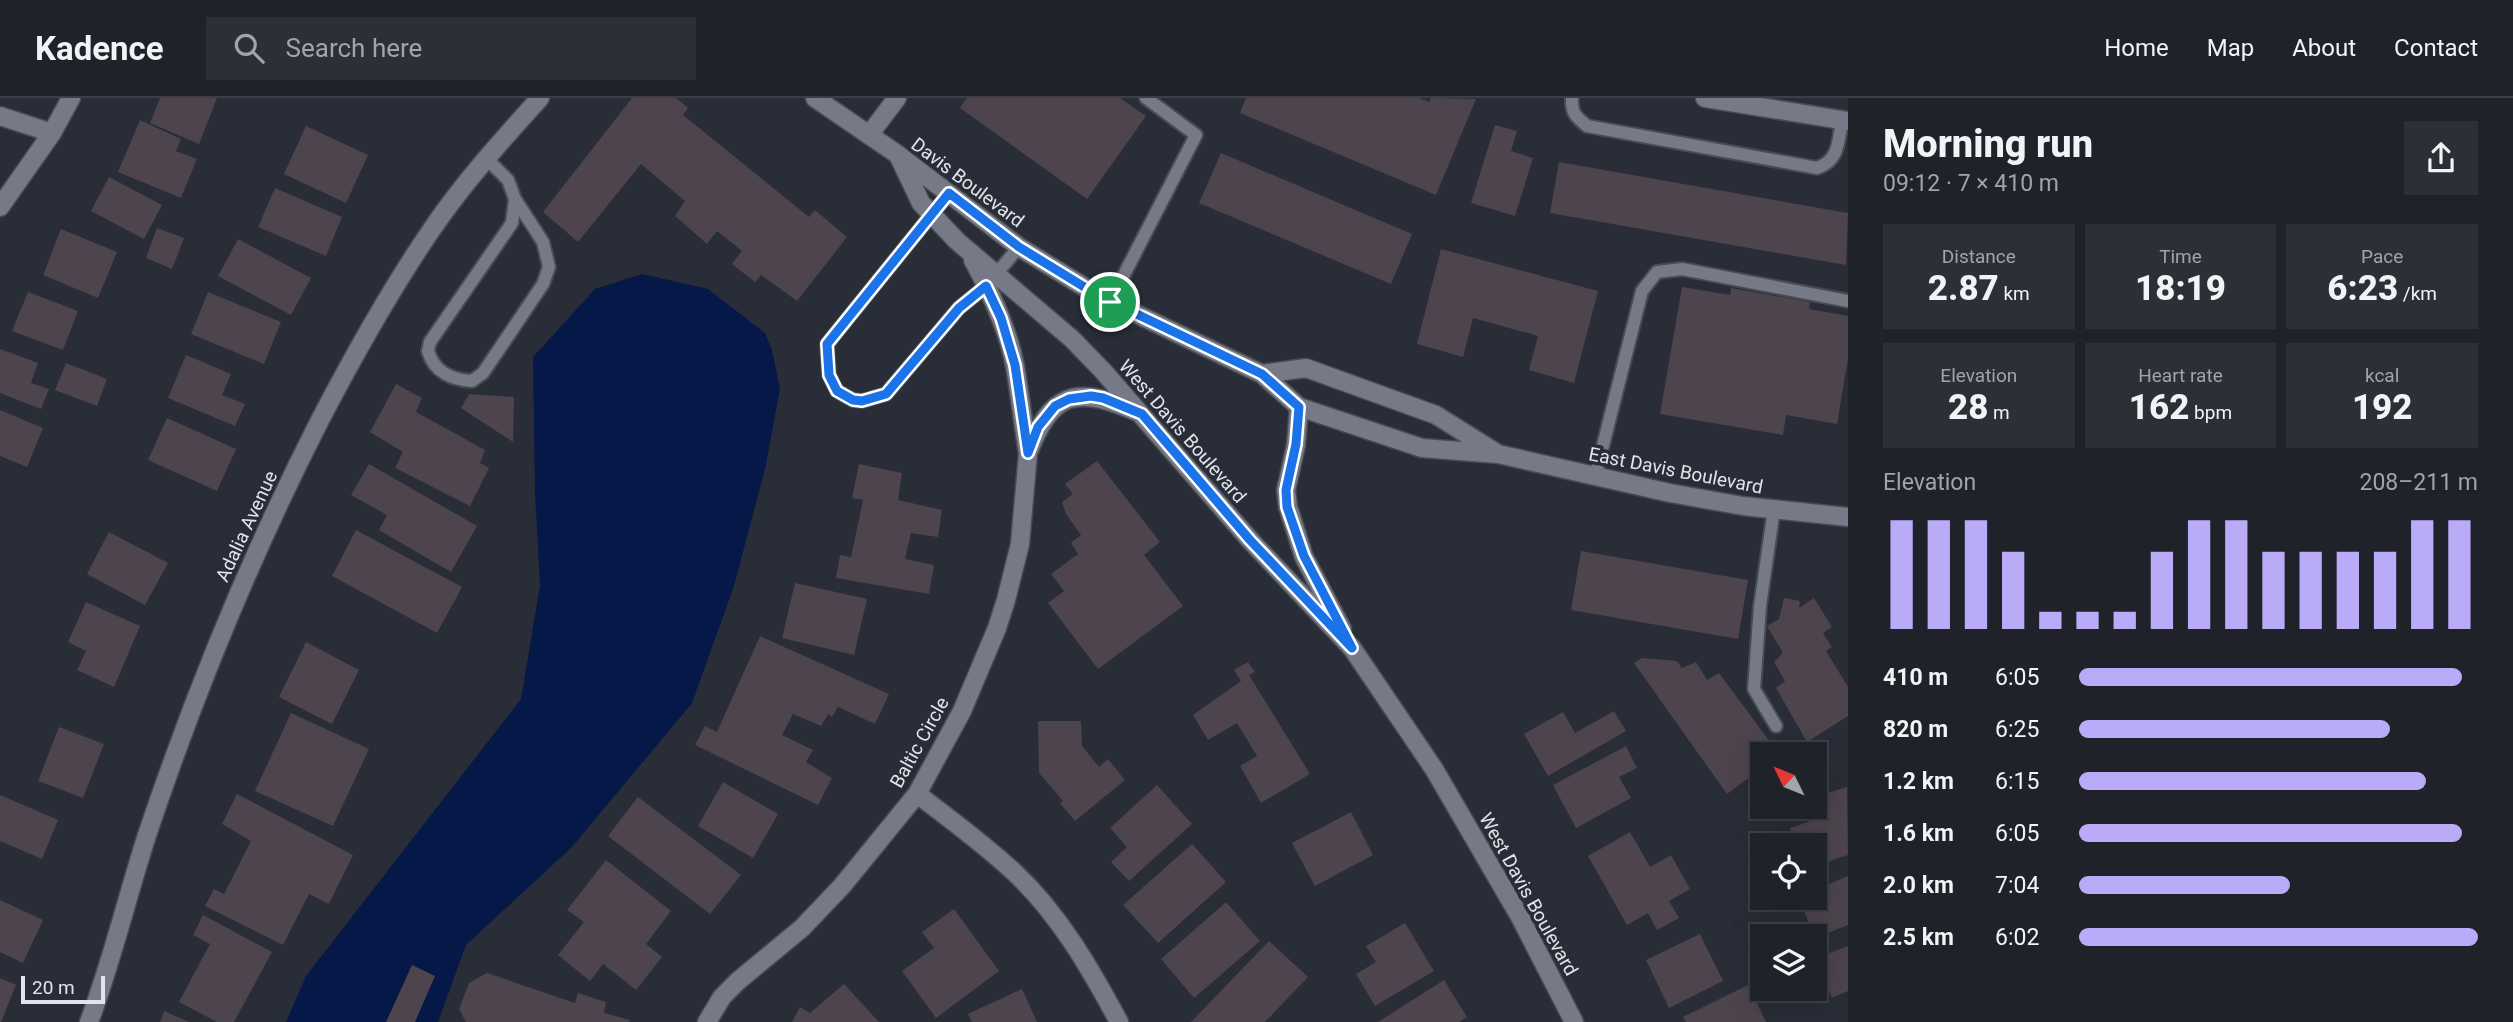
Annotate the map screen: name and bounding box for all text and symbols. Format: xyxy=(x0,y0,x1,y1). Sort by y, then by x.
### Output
search box xyxy=(206,17,696,80)
text: Kadence xyxy=(35,29,164,68)
icon: search xyxy=(230,29,268,67)
text: Search here xyxy=(286,33,422,63)
text: Home xyxy=(2104,34,2169,62)
text: Map xyxy=(2207,34,2254,62)
text: About xyxy=(2292,34,2356,62)
text: Contact xyxy=(2394,34,2478,62)
button: share xyxy=(2404,121,2478,195)
text: Morning run xyxy=(1883,122,2093,166)
street label: Davis Boulevard xyxy=(907,133,1029,232)
text: 09:12 · 7 × 410 m xyxy=(1883,170,2059,197)
text: Distance xyxy=(1942,245,2016,268)
text: Time xyxy=(2159,245,2202,268)
text: Pace xyxy=(2361,245,2403,268)
text: 2.87 xyxy=(1928,268,1999,309)
text: 18:19 xyxy=(2135,268,2226,309)
text: 6:23 xyxy=(2327,268,2398,309)
pin xyxy=(1080,272,1140,332)
text: km xyxy=(1999,282,2030,305)
text: /km xyxy=(2398,282,2437,305)
icon: arrive xyxy=(1091,283,1129,321)
street label: West Davis Boulevard xyxy=(1114,355,1251,508)
text: Elevation xyxy=(1940,364,2017,387)
text: Heart rate xyxy=(2138,364,2223,387)
text: kcal xyxy=(2365,364,2399,387)
text: 28 xyxy=(1948,387,1988,428)
text: 162 xyxy=(2129,387,2189,428)
text: 192 xyxy=(2352,387,2412,428)
text: m xyxy=(1988,401,2010,424)
text: bpm xyxy=(2189,401,2232,424)
street label: East Davis Boulevard xyxy=(1587,442,1765,499)
street label: Adalia Avenue xyxy=(211,467,282,585)
text: Elevation xyxy=(1883,469,1976,496)
text: 208–211 m xyxy=(2359,469,2478,496)
text: 410 m xyxy=(1883,664,1948,691)
text: 6:05 xyxy=(1995,664,2039,691)
street label: Baltic Circle xyxy=(885,693,954,792)
text: 820 m xyxy=(1883,716,1948,743)
text: 6:25 xyxy=(1995,716,2039,743)
north arrow xyxy=(1750,742,1827,819)
map controls xyxy=(1750,742,1827,1001)
text: 1.2 km xyxy=(1883,768,1954,795)
text: 6:15 xyxy=(1995,768,2039,795)
street label: West Davis Boulevard xyxy=(1474,809,1583,980)
text: 1.6 km xyxy=(1883,820,1954,847)
text: 6:05 xyxy=(1995,820,2039,847)
button: locate xyxy=(1750,833,1827,910)
text: 2.0 km xyxy=(1883,872,1954,899)
text: 7:04 xyxy=(1995,872,2039,899)
button: layers xyxy=(1750,924,1827,1001)
text: 2.5 km xyxy=(1883,924,1954,951)
text: 6:02 xyxy=(1995,924,2039,951)
scale bar xyxy=(21,973,105,1005)
text: 20 m xyxy=(32,976,75,999)

